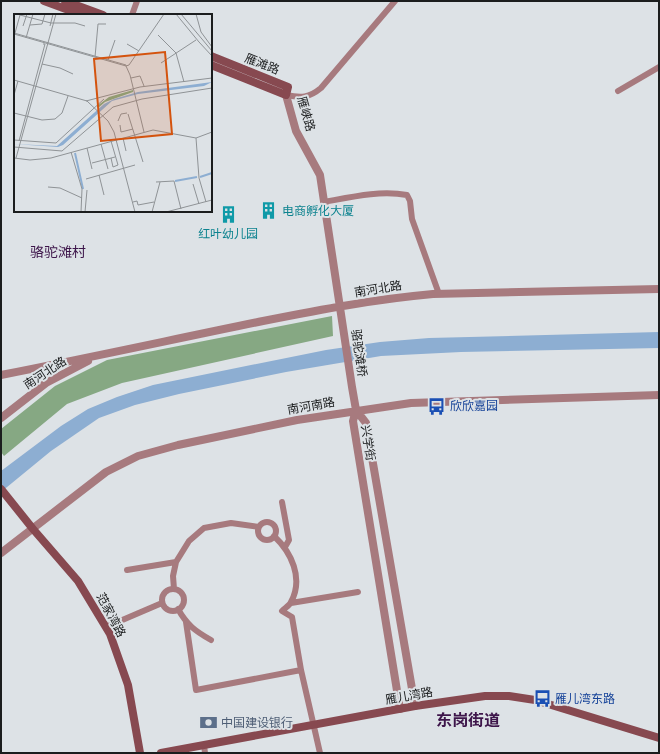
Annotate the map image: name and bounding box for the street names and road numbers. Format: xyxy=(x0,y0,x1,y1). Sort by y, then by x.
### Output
street label: 雁滩路 xyxy=(243,51,281,77)
street label: 雁峡路 xyxy=(294,95,318,133)
street label: 南河北路 xyxy=(353,278,403,300)
street label: 骆驼滩桥 xyxy=(349,328,369,378)
street label: 南河北路 xyxy=(21,354,69,392)
street label: 南河南路 xyxy=(286,395,336,417)
street label: 兴学街 xyxy=(358,424,378,462)
street label: 范家湾路 xyxy=(94,591,128,639)
street label: 雁儿湾路 xyxy=(384,685,434,707)

